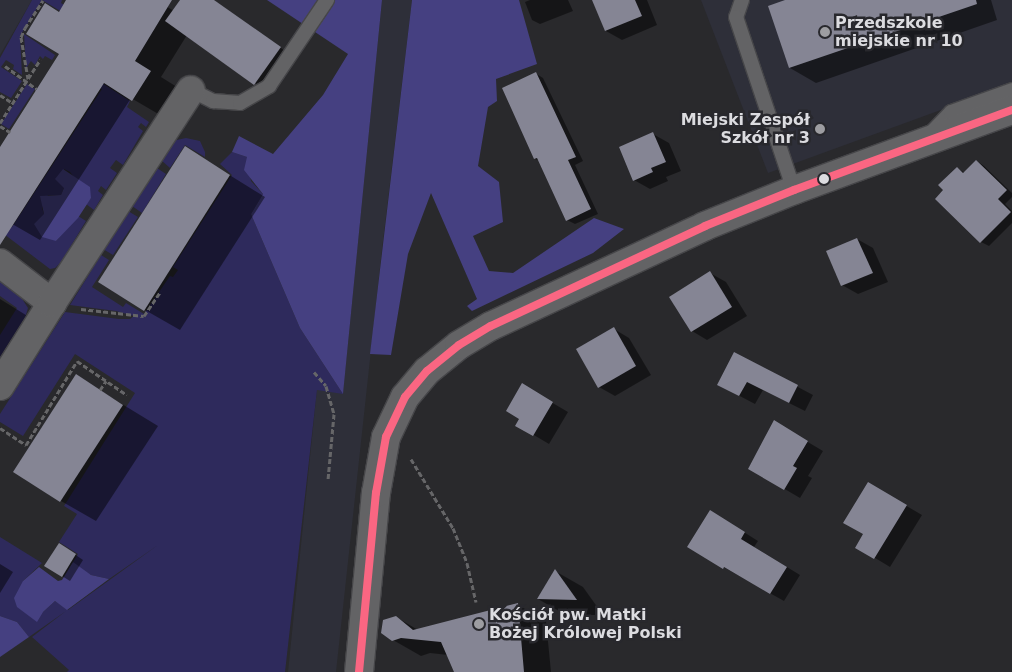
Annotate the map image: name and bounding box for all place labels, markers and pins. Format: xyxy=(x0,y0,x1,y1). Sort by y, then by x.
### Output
place label: Przedszkole miejskie nr 10 xyxy=(835,13,963,51)
marker: Przedszkole miejskie nr 10 xyxy=(819,26,831,38)
place label: Miejski Zespół Szkół nr 3 xyxy=(681,110,810,148)
marker: Miejski Zespół Szkół nr 3 xyxy=(814,123,826,135)
unlabelled marker xyxy=(819,174,829,184)
place label: Kościół pw. Matki Bożej Królowej Polski xyxy=(489,605,682,643)
marker: Kościół pw. Matki Bożej Królowej Polski xyxy=(473,618,485,630)

